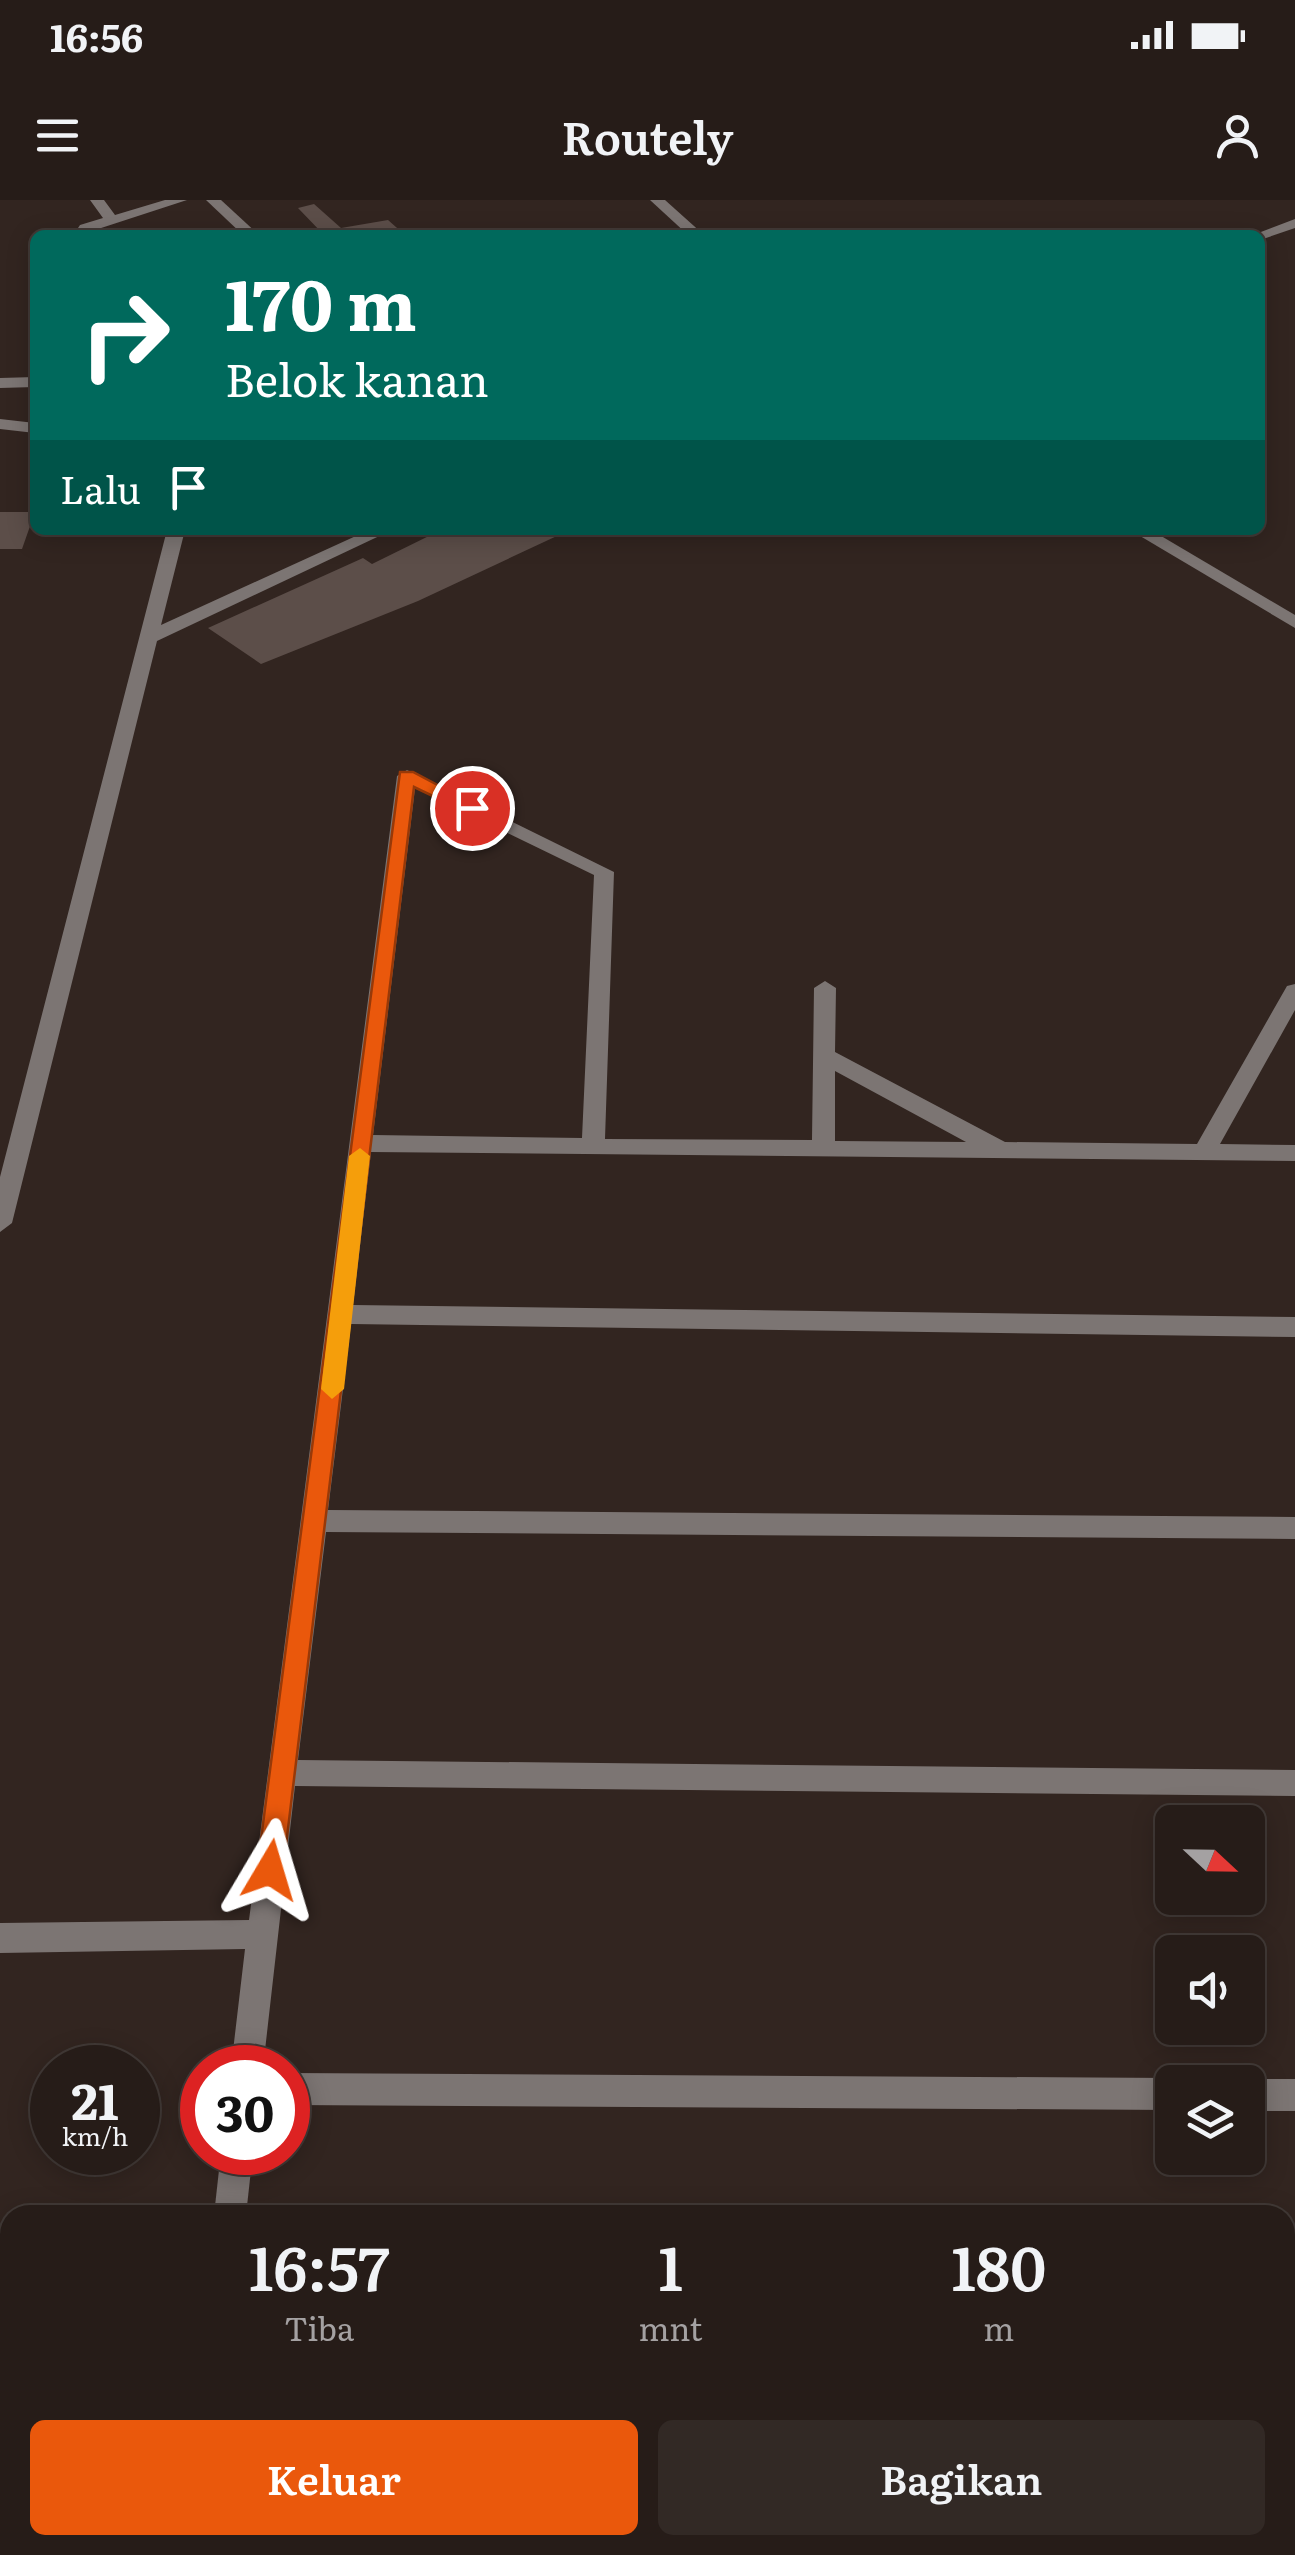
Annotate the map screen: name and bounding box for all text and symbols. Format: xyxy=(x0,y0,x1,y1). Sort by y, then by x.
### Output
text: 16:56 xyxy=(50,7,143,64)
text: Routely xyxy=(562,102,733,169)
icon: menu xyxy=(30,108,85,163)
icon: person xyxy=(1210,108,1265,163)
text: 170 m xyxy=(225,249,417,353)
icon: right xyxy=(60,270,190,400)
text: Belok kanan xyxy=(225,344,489,411)
text: Lalu xyxy=(60,459,141,516)
icon: arrive xyxy=(161,460,216,515)
pin xyxy=(430,766,515,851)
icon: arrive xyxy=(445,781,500,836)
north arrow xyxy=(1155,1805,1265,1915)
map controls xyxy=(1155,1805,1265,2175)
position arrow xyxy=(218,1818,322,1922)
button: sound xyxy=(1155,1935,1265,2045)
speed limit sign: 30 xyxy=(180,2045,310,2175)
text: 21 xyxy=(71,2061,119,2135)
button: layers xyxy=(1155,2065,1265,2175)
text: km/h xyxy=(62,2117,128,2154)
text: 16:57 xyxy=(249,2220,390,2309)
text: 1 xyxy=(658,2220,683,2309)
text: 180 xyxy=(951,2220,1046,2309)
text: Tiba xyxy=(284,2303,354,2351)
text: mnt xyxy=(639,2303,702,2351)
text: m xyxy=(983,2303,1014,2351)
button: Keluar xyxy=(30,2420,638,2535)
button: Bagikan xyxy=(658,2420,1265,2535)

